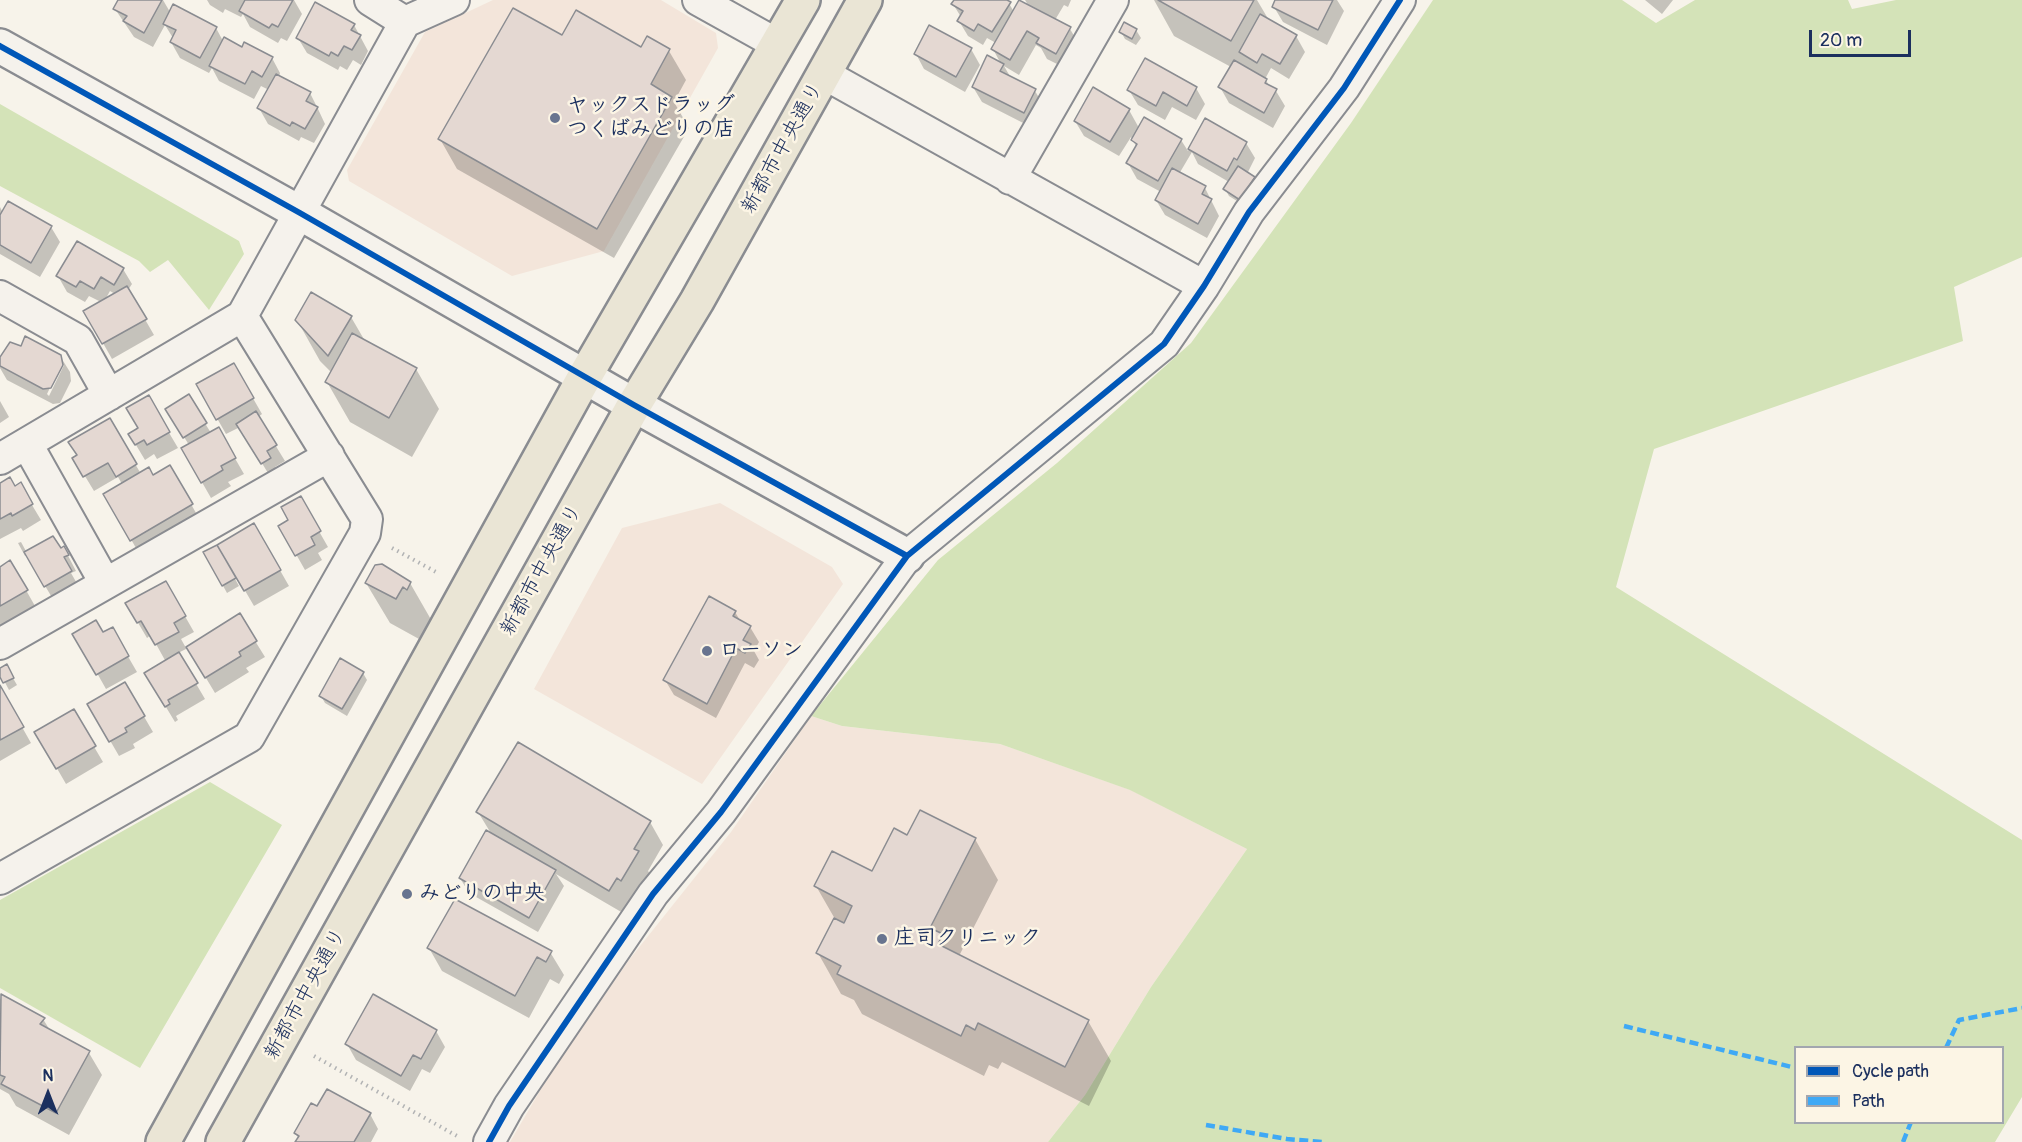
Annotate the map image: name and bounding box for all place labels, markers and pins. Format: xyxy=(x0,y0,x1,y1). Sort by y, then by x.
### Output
place label: ヤックスドラッグ つくばみどりの店 xyxy=(567,93,735,143)
marker: ヤックスドラッグ つくばみどりの店 xyxy=(548,111,562,125)
place label: ローソン xyxy=(719,638,803,664)
marker: ローソン xyxy=(700,644,714,658)
place label: みどりの中央 xyxy=(419,881,545,907)
marker: みどりの中央 xyxy=(400,887,414,901)
place label: 庄司クリニック xyxy=(894,926,1041,952)
marker: 庄司クリニック xyxy=(875,932,889,946)

